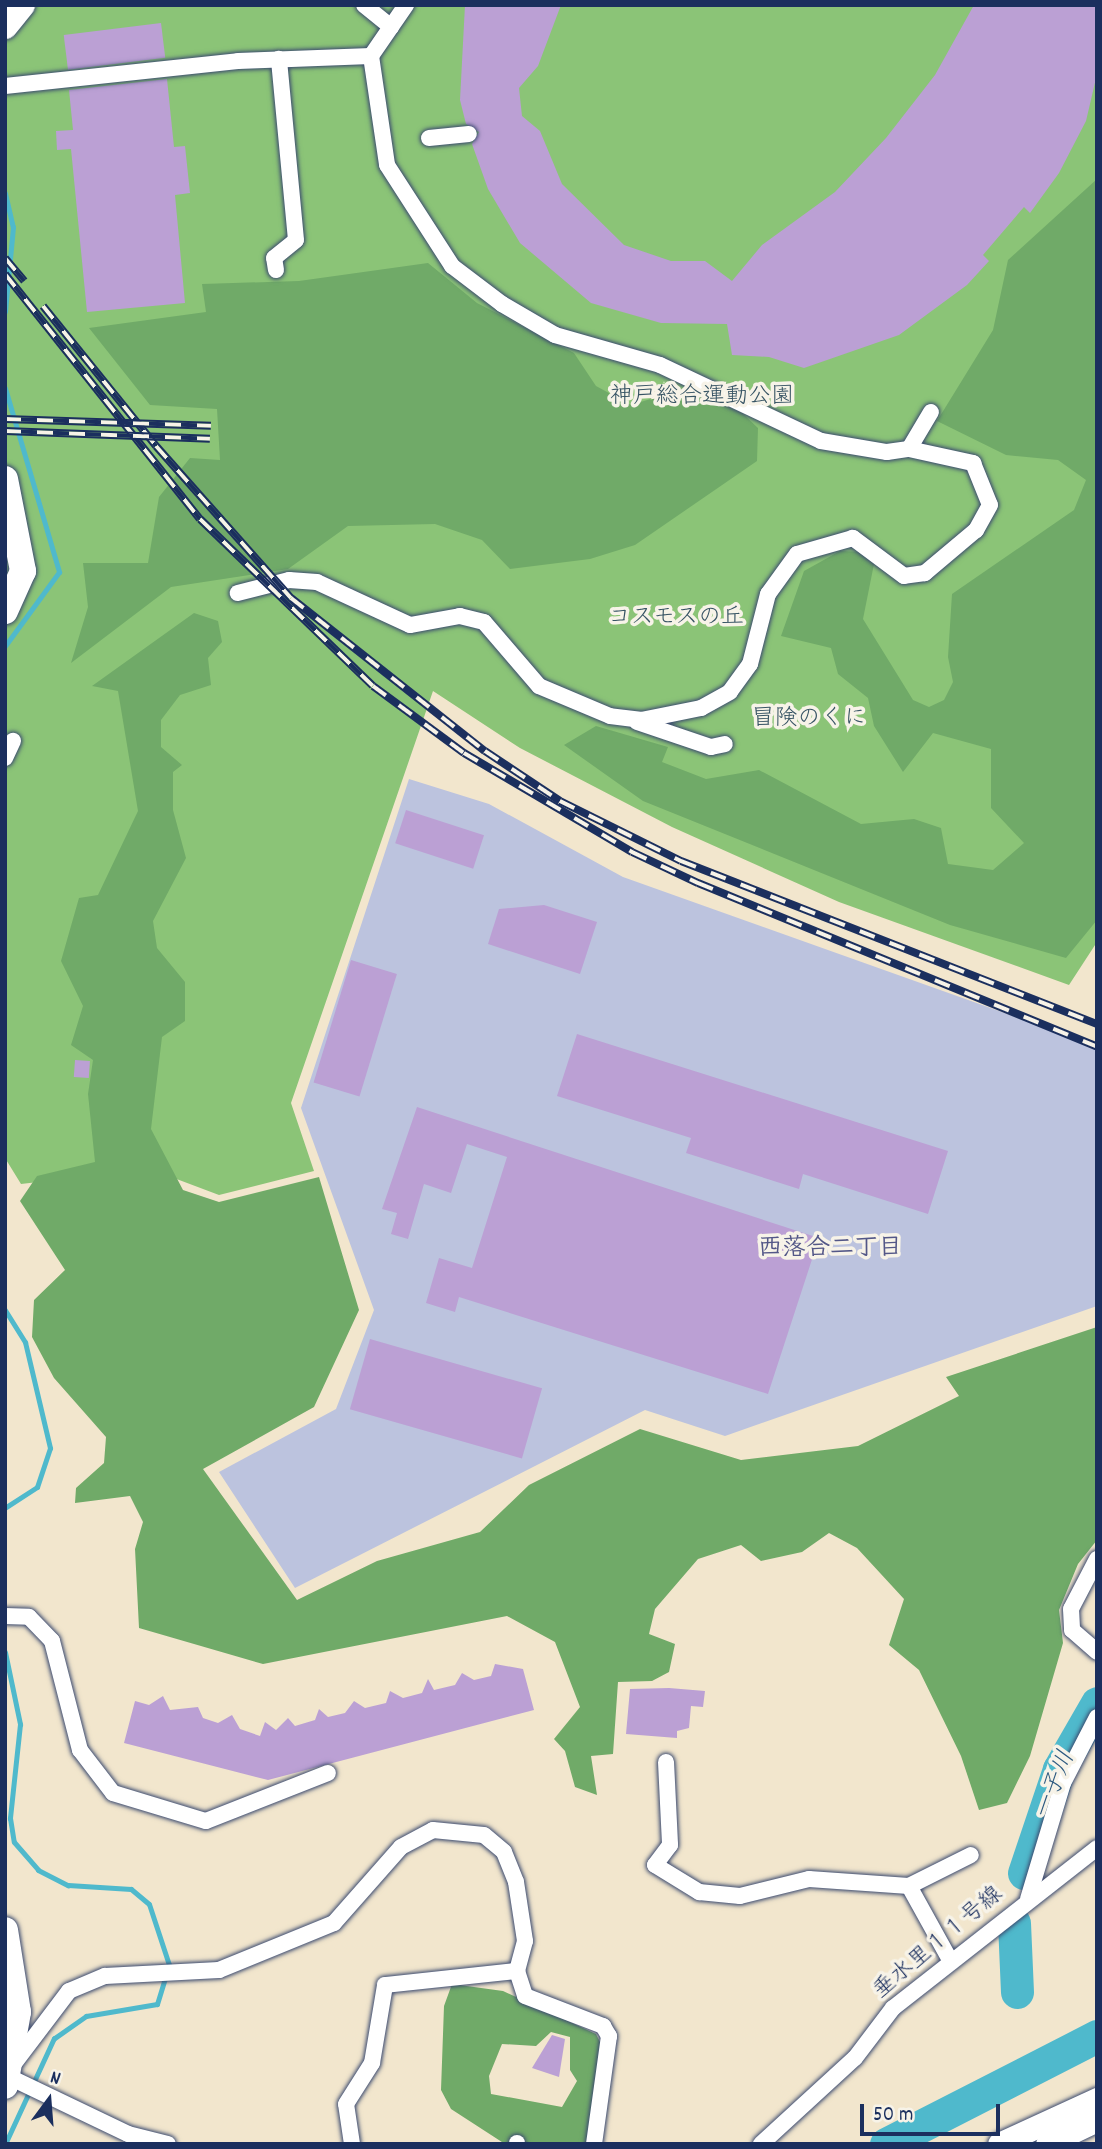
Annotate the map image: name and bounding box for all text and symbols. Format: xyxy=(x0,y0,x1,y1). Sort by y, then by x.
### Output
park label: 神戸総合運動公園 xyxy=(610,384,794,412)
park label: コスモスの丘 xyxy=(607,605,745,633)
park label: 冒険のくに xyxy=(752,706,866,734)
district label: 西落合二丁目 xyxy=(758,1236,902,1264)
water label: 一子川 xyxy=(1029,1747,1083,1825)
street label: 垂水里１１号線 xyxy=(868,1882,1010,2006)
north arrow xyxy=(14,2065,84,2135)
text: N xyxy=(47,2065,63,2094)
scale bar xyxy=(864,2090,1004,2134)
text: 50 m xyxy=(873,2101,913,2131)

